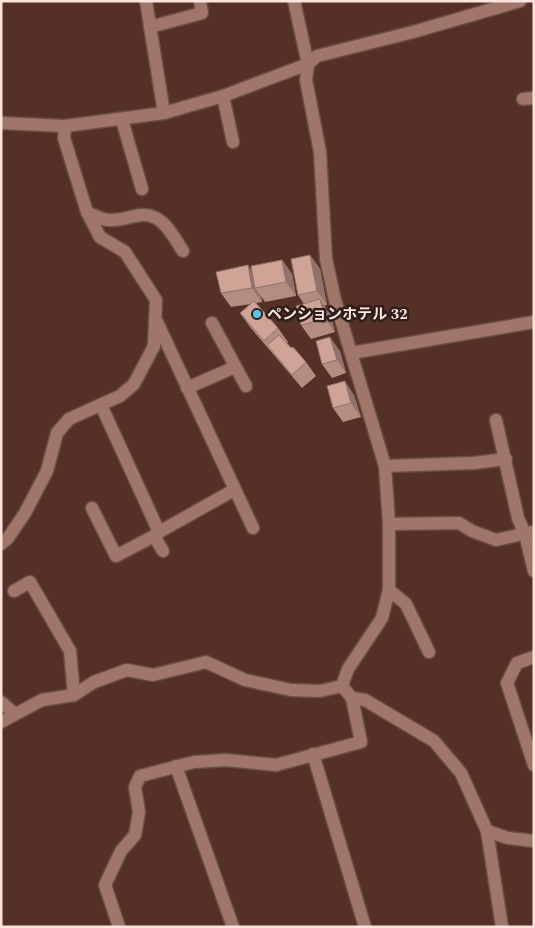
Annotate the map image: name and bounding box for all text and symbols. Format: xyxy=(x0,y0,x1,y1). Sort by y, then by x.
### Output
place label: ペンションホテル 32 xyxy=(267,303,408,326)
marker: ペンションホテル 32 xyxy=(251,308,263,320)

